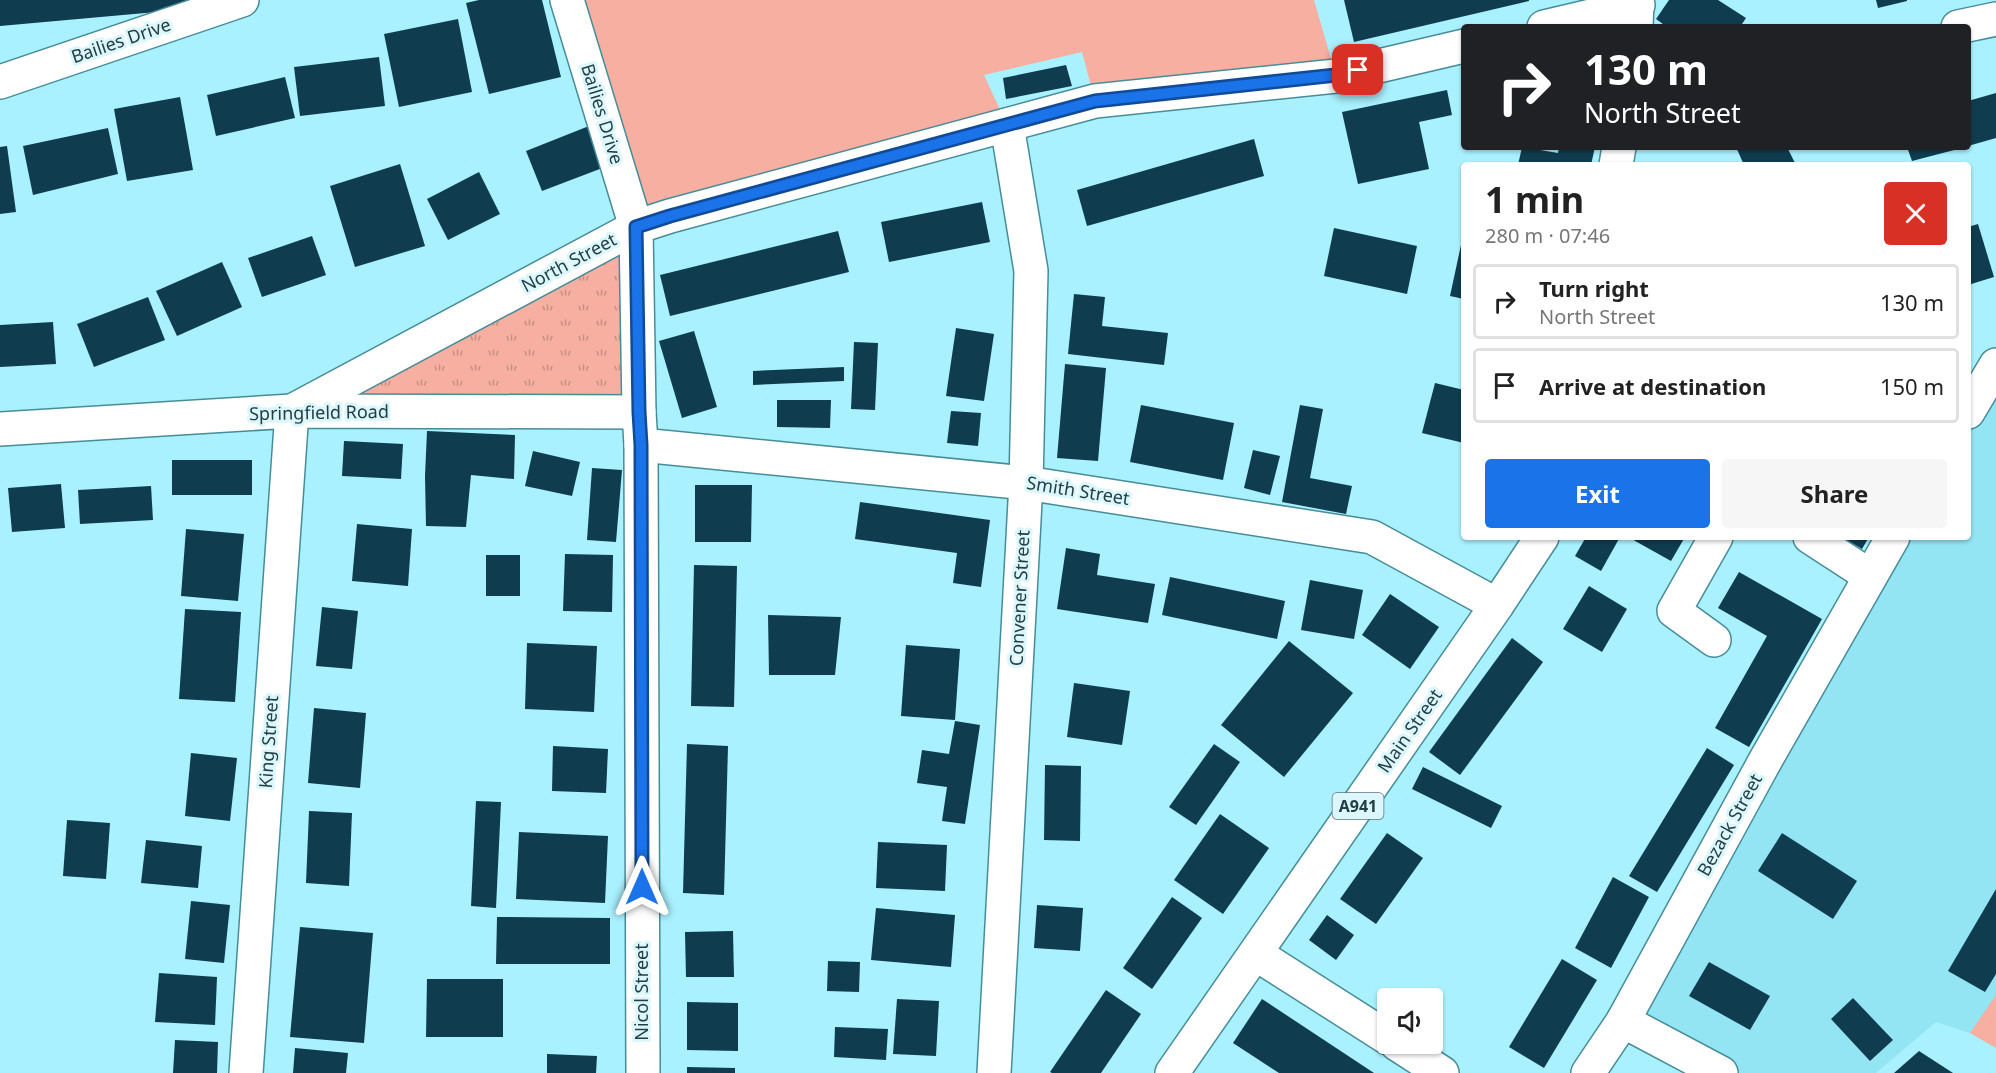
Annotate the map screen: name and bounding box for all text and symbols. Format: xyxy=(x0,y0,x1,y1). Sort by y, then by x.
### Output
street label: Bailies Drive xyxy=(68,12,174,68)
text: 130 m xyxy=(1584,40,1708,97)
pin xyxy=(1332,44,1383,95)
icon: right xyxy=(1485,48,1563,126)
icon: arrive xyxy=(1341,53,1374,86)
street label: Bailies Drive xyxy=(576,61,630,167)
text: North Street xyxy=(1584,94,1741,131)
text: 1 min xyxy=(1485,175,1584,224)
button: close xyxy=(1884,182,1947,245)
text: 280 m · 07:46 xyxy=(1485,222,1610,249)
street label: North Street xyxy=(517,227,621,297)
text: Turn right xyxy=(1539,273,1649,303)
icon: right xyxy=(1488,285,1521,318)
text: 130 m xyxy=(1880,287,1944,317)
text: North Street xyxy=(1539,303,1655,330)
icon: arrive xyxy=(1488,369,1521,402)
text: Arrive at destination xyxy=(1539,371,1766,401)
text: 150 m xyxy=(1880,371,1944,401)
street label: Springfield Road xyxy=(249,399,389,425)
button: Exit xyxy=(1485,459,1710,528)
button: Share xyxy=(1722,459,1947,528)
street label: Smith Street xyxy=(1025,470,1132,510)
street label: Convener Street xyxy=(1003,529,1035,667)
street label: Main Street xyxy=(1371,683,1447,777)
street label: King Street xyxy=(253,694,283,789)
street label: Bezack Street xyxy=(1691,769,1767,880)
road number: A941 xyxy=(1332,793,1384,819)
position arrow xyxy=(610,855,674,919)
street label: Nicol Street xyxy=(629,943,653,1041)
map controls xyxy=(1377,988,1443,1054)
button: sound xyxy=(1377,988,1443,1054)

